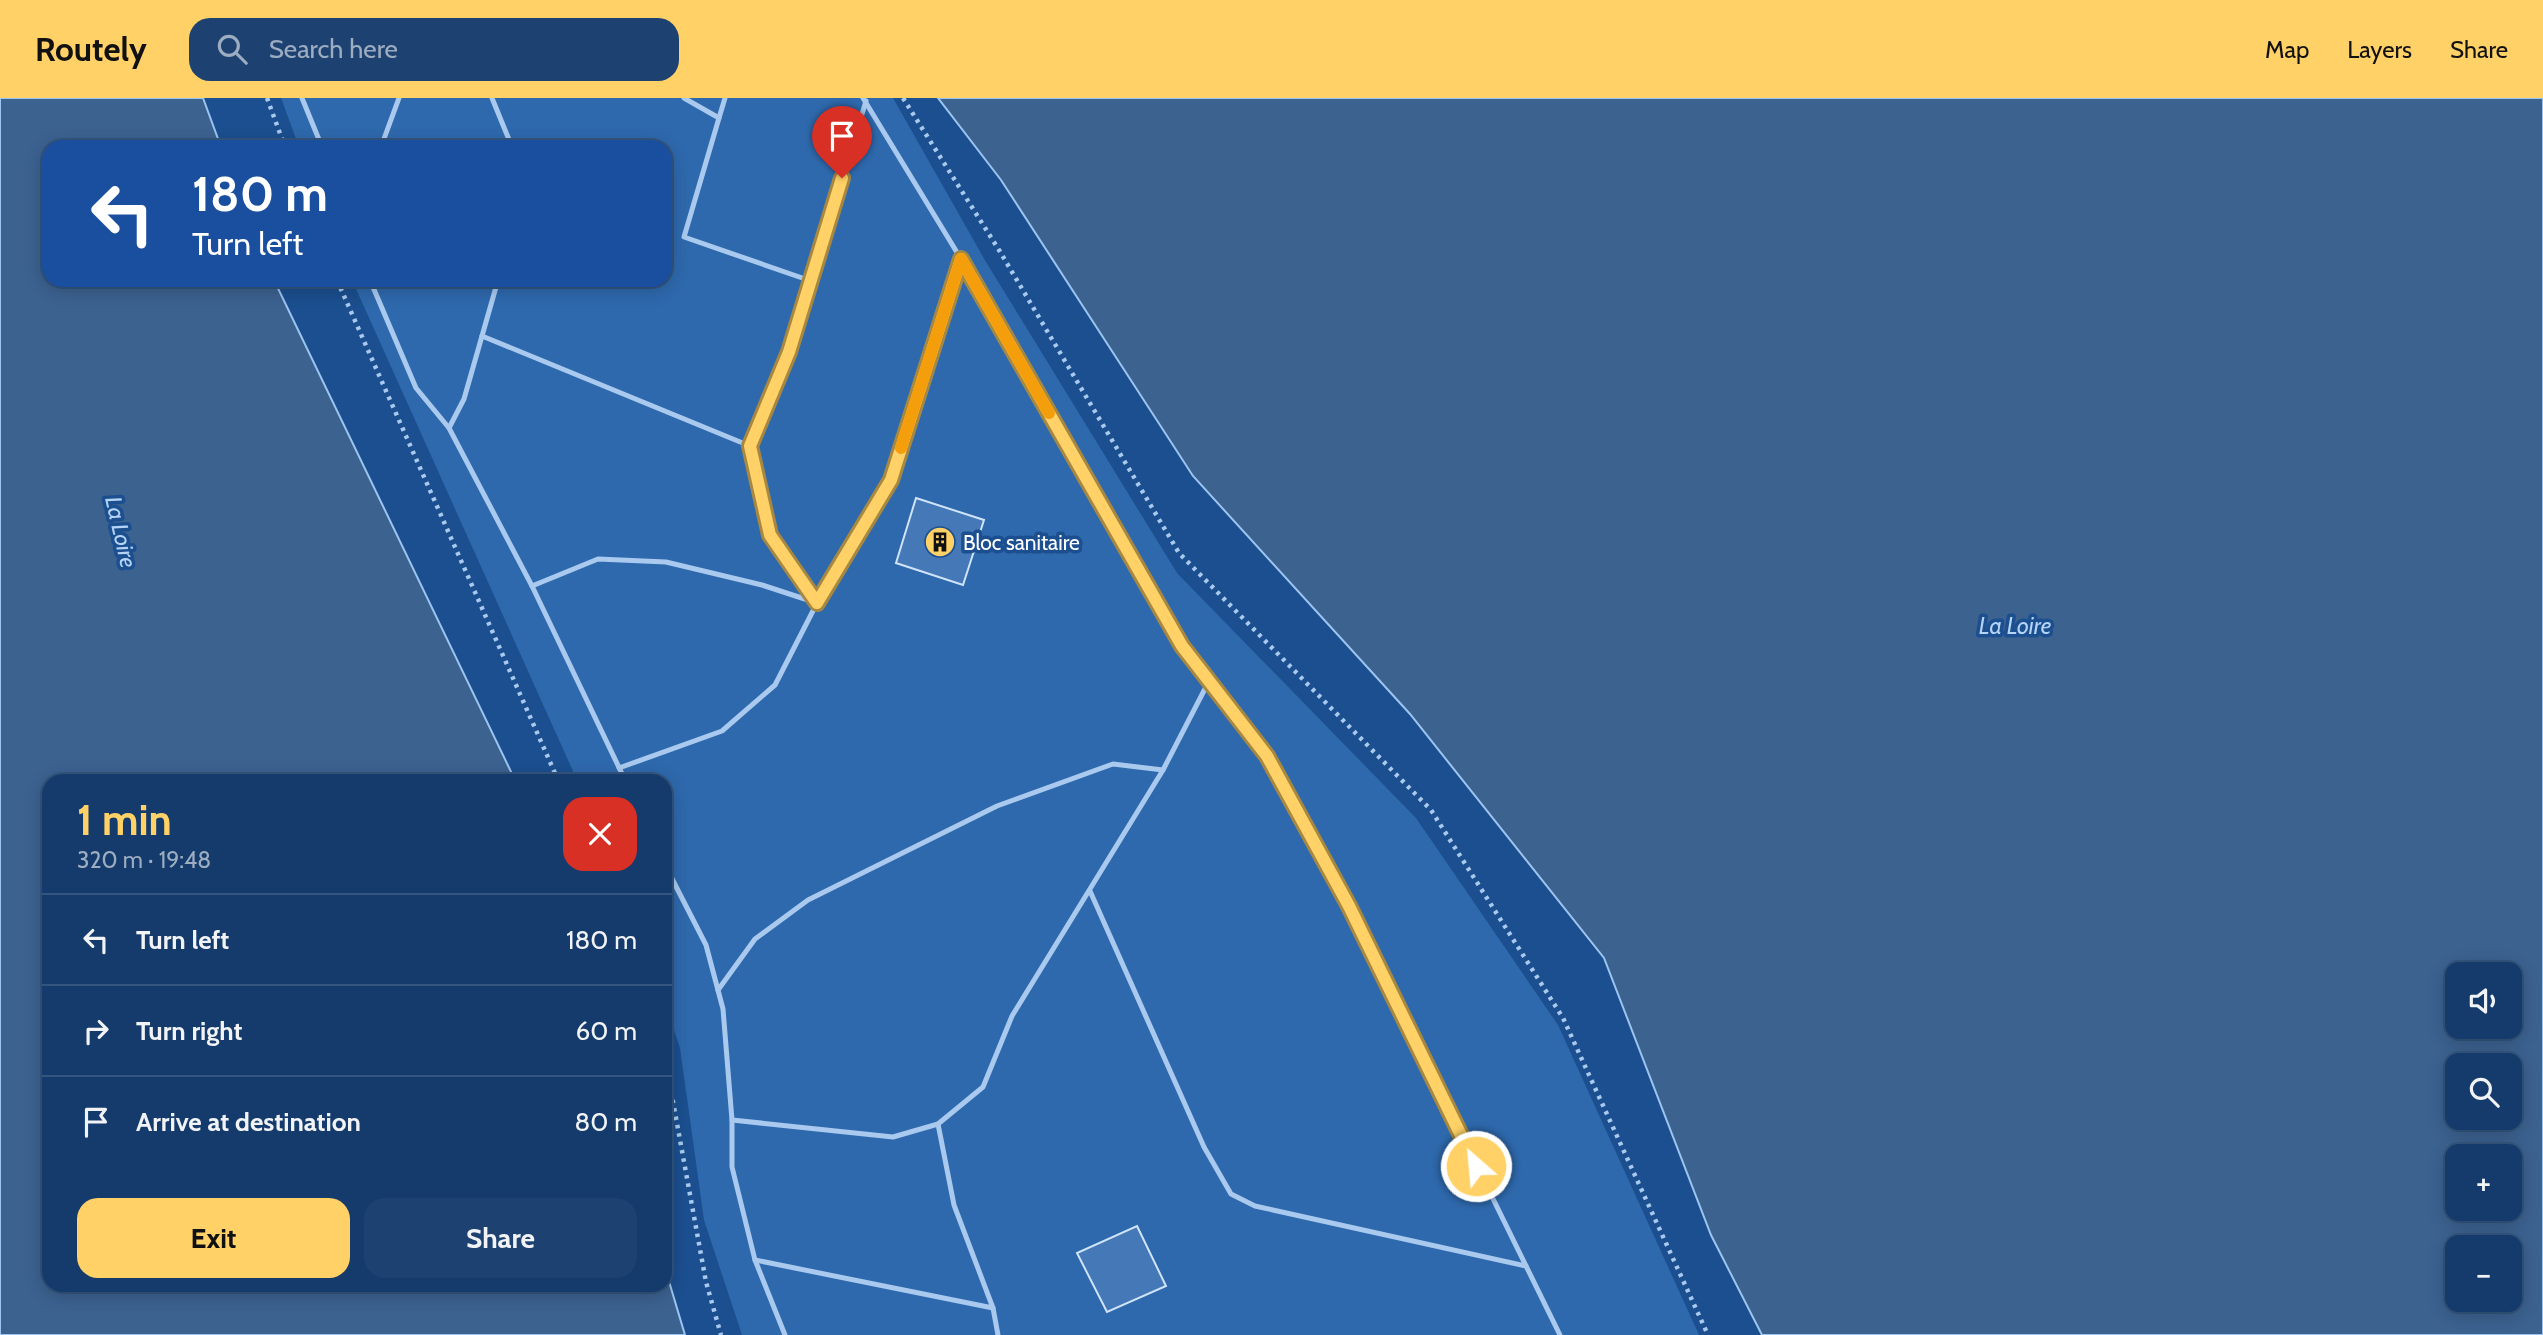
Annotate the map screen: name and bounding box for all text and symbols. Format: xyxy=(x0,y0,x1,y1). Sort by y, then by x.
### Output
search box xyxy=(189,18,679,81)
text: Routely xyxy=(35,29,147,69)
icon: search xyxy=(213,30,251,68)
text: Search here xyxy=(269,33,398,65)
text: Map xyxy=(2265,35,2309,64)
text: Layers xyxy=(2347,35,2412,64)
text: Share xyxy=(2450,35,2508,64)
pin xyxy=(812,106,872,178)
icon: arrive xyxy=(823,117,861,155)
text: 180 m xyxy=(192,164,328,223)
icon: left xyxy=(77,168,168,259)
text: Turn left xyxy=(192,224,303,263)
water label: La Loire xyxy=(99,494,143,570)
building icon: Bloc sanitaire xyxy=(923,525,957,559)
place label: Bloc sanitaire xyxy=(963,530,1080,555)
water label: La Loire xyxy=(1979,612,2051,640)
text: 1 min xyxy=(77,794,172,846)
button: close xyxy=(563,797,637,871)
text: 320 m · 19:48 xyxy=(77,846,211,874)
icon: left xyxy=(77,921,115,959)
text: Turn left xyxy=(136,924,229,956)
text: 180 m xyxy=(566,924,637,956)
map controls xyxy=(2445,962,2522,1312)
button: sound xyxy=(2445,962,2522,1039)
icon: right xyxy=(77,1012,115,1050)
text: Turn right xyxy=(136,1015,242,1047)
text: 60 m xyxy=(575,1015,637,1047)
button: search xyxy=(2445,1053,2522,1130)
icon: arrive xyxy=(77,1103,115,1141)
text: Arrive at destination xyxy=(136,1106,361,1138)
text: 80 m xyxy=(574,1106,637,1138)
position arrow xyxy=(1439,1129,1513,1203)
button: + xyxy=(2445,1144,2522,1221)
button: Exit xyxy=(77,1198,350,1278)
button: Share xyxy=(364,1198,637,1278)
button: − xyxy=(2445,1235,2522,1312)

